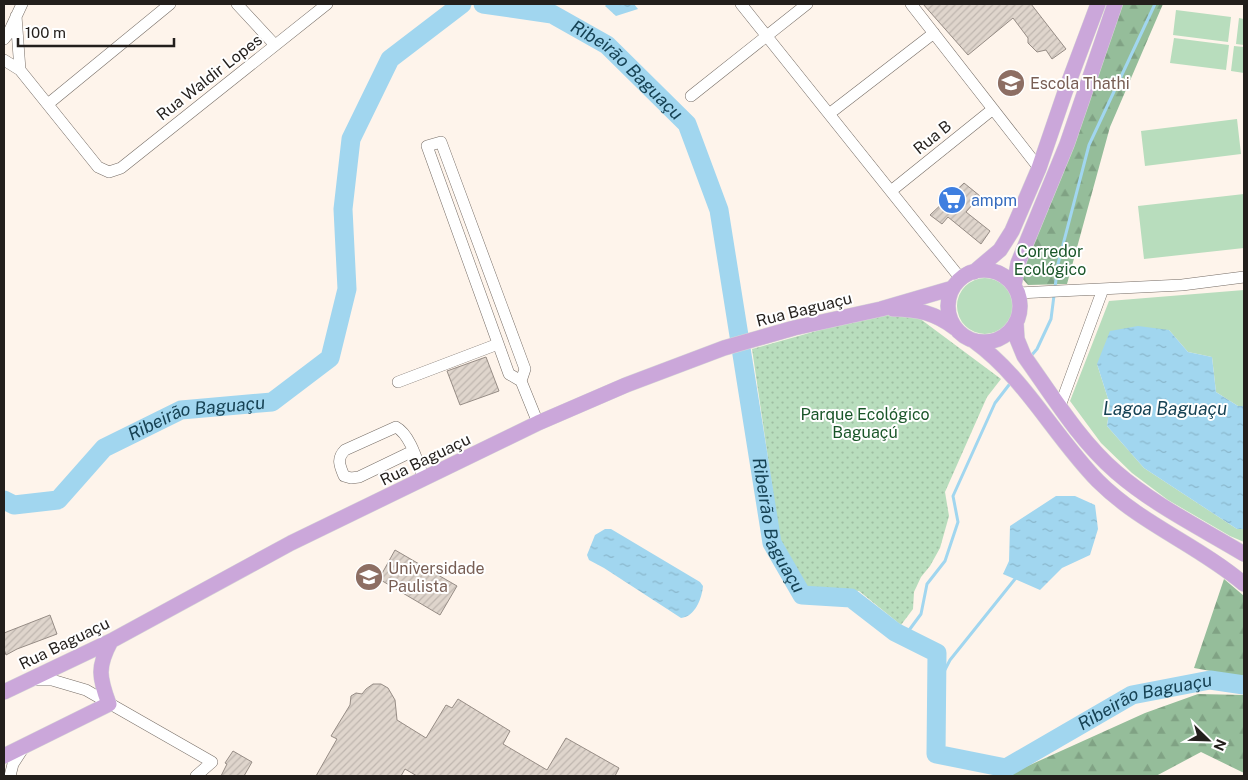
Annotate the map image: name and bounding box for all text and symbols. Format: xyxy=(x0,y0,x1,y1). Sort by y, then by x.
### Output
scale bar xyxy=(18,15,174,47)
water label: Ribeirão Baguaçu xyxy=(567,16,687,124)
text: 100 m xyxy=(25,24,66,41)
street label: Rua Waldir Lopes xyxy=(153,30,266,124)
school or university icon: Escola Thathi xyxy=(996,68,1026,98)
place label: Escola Thathi xyxy=(1030,74,1130,93)
street label: Rua B xyxy=(909,116,955,158)
supermarket icon: ampm xyxy=(937,185,967,215)
place label: ampm xyxy=(971,191,1017,210)
park label: Corredor Ecológico xyxy=(1014,242,1086,279)
street label: Rua Baguaçu xyxy=(754,288,854,331)
water label: Ribeirão Baguaçu xyxy=(124,392,266,445)
water label: Lagoa Baguaçu xyxy=(1103,398,1227,419)
park label: Parque Ecológico Baguaçú xyxy=(800,405,930,442)
street label: Rua Baguaçu xyxy=(377,429,473,489)
water label: Ribeirão Baguaçu xyxy=(749,456,809,596)
place label: Universidade Paulista xyxy=(388,559,485,596)
school or university icon: Universidade Paulista xyxy=(354,562,384,592)
street label: Rua Baguaçu xyxy=(16,613,112,673)
water label: Ribeirão Baguaçu xyxy=(1074,669,1214,734)
north arrow xyxy=(1183,715,1233,765)
text: N xyxy=(1210,737,1229,753)

